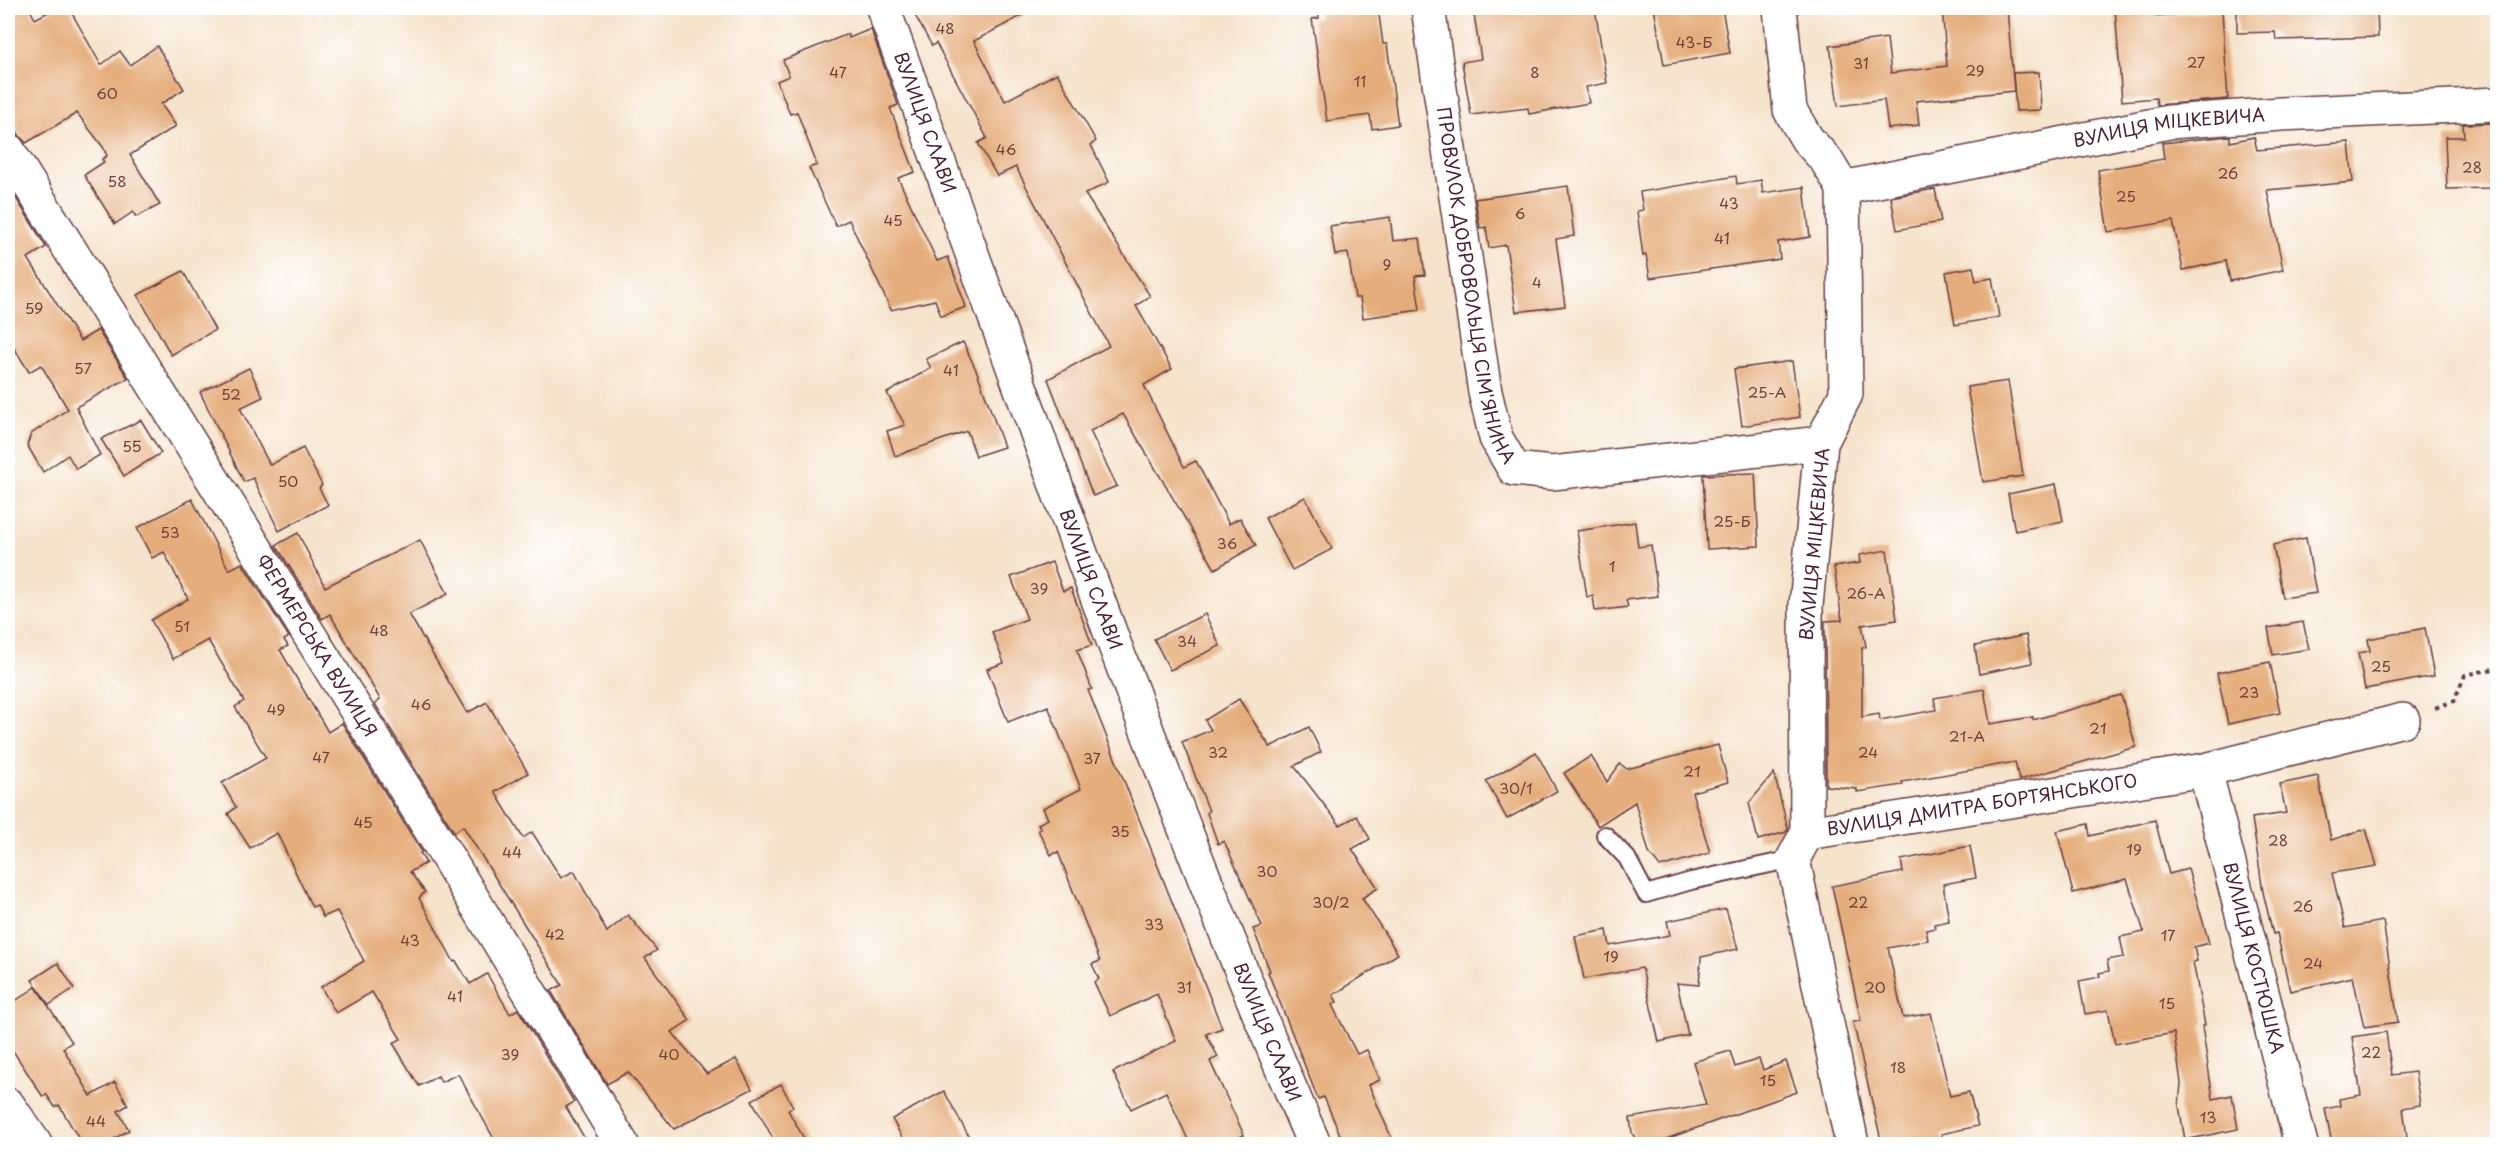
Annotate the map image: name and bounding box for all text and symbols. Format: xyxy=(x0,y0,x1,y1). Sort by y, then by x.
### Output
house number: 48 xyxy=(935,16,955,39)
house number: 43-Б xyxy=(1676,30,1712,53)
street label: ВУЛИЦЯ СЛАВИ xyxy=(888,48,964,196)
house number: 27 xyxy=(2187,50,2206,73)
house number: 31 xyxy=(1853,51,1869,74)
house number: 29 xyxy=(1965,58,1985,81)
house number: 47 xyxy=(829,60,847,83)
house number: 8 xyxy=(1530,60,1540,83)
house number: 11 xyxy=(1354,69,1366,92)
house number: 60 xyxy=(96,81,118,104)
street label: ВУЛИЦЯ МІЦКЕВИЧА xyxy=(2071,100,2266,153)
street label: ПРОВУЛОК ДОБРОВОЛЬЦЯ СІМ'ЯНИНА xyxy=(1431,105,1523,469)
house number: 46 xyxy=(996,137,1016,160)
house number: 28 xyxy=(2462,155,2482,178)
house number: 26 xyxy=(2218,161,2238,184)
house number: 58 xyxy=(107,169,127,192)
house number: 25 xyxy=(2116,184,2136,207)
house number: 43 xyxy=(1719,191,1739,214)
house number: 6 xyxy=(1515,201,1525,224)
house number: 45 xyxy=(883,208,903,231)
house number: 41 xyxy=(1714,226,1730,249)
house number: 9 xyxy=(1383,252,1391,275)
house number: 4 xyxy=(1532,270,1542,293)
house number: 59 xyxy=(25,296,43,319)
house number: 57 xyxy=(74,356,92,379)
house number: 41 xyxy=(943,358,959,381)
house number: 25-А xyxy=(1748,380,1786,403)
house number: 52 xyxy=(221,382,241,405)
house number: 55 xyxy=(122,434,142,457)
street label: ВУЛИЦЯ МІЦКЕВИЧА xyxy=(1792,446,1835,641)
house number: 50 xyxy=(278,469,298,492)
street label: ВУЛИЦЯ СЛАВИ xyxy=(1054,505,1130,653)
house number: 25-Б xyxy=(1714,509,1751,532)
house number: 53 xyxy=(160,520,180,543)
house number: 36 xyxy=(1217,531,1237,554)
street label: ФЕРМЕРСЬКА ВУЛИЦЯ xyxy=(251,549,385,742)
house number: 1 xyxy=(1609,554,1615,577)
house number: 39 xyxy=(1030,576,1048,599)
house number: 26-А xyxy=(1846,581,1886,604)
house number: 51 xyxy=(174,614,190,637)
house number: 48 xyxy=(369,618,389,641)
house number: 34 xyxy=(1177,629,1197,652)
house number: 25 xyxy=(2371,654,2391,677)
house number: 23 xyxy=(2239,680,2259,703)
house number: 46 xyxy=(411,692,431,715)
house number: 49 xyxy=(267,697,285,720)
house number: 21 xyxy=(2089,716,2107,739)
house number: 21-А xyxy=(1949,724,1985,747)
house number: 32 xyxy=(1208,740,1228,763)
house number: 24 xyxy=(1858,740,1878,763)
house number: 47 xyxy=(312,745,330,768)
house number: 37 xyxy=(1083,746,1101,769)
house number: 21 xyxy=(1683,759,1701,782)
street label: ВУЛИЦЯ ДМИТРА БОРТЯНСЬКОГО xyxy=(1825,766,2139,842)
house number: 30/1 xyxy=(1499,776,1533,799)
house number: 45 xyxy=(353,810,373,833)
house number: 35 xyxy=(1110,819,1130,842)
house number: 28 xyxy=(2268,828,2288,851)
house number: 19 xyxy=(2126,837,2142,860)
house number: 44 xyxy=(502,840,522,863)
house number: 30 xyxy=(1257,859,1277,882)
street label: ВУЛИЦЯ КОСТЮШКА xyxy=(2217,859,2292,1056)
house number: 30/2 xyxy=(1312,890,1350,913)
house number: 22 xyxy=(1848,890,1868,913)
house number: 26 xyxy=(2293,894,2313,917)
house number: 33 xyxy=(1144,912,1164,935)
house number: 42 xyxy=(545,922,565,945)
house number: 17 xyxy=(2161,923,2175,946)
house number: 43 xyxy=(400,928,420,951)
house number: 19 xyxy=(1603,944,1619,967)
house number: 24 xyxy=(2303,951,2323,974)
street label: ВУЛИЦЯ СЛАВИ xyxy=(1227,958,1309,1105)
house number: 31 xyxy=(1176,975,1192,998)
house number: 20 xyxy=(1864,975,1886,998)
house number: 41 xyxy=(447,984,463,1007)
house number: 15 xyxy=(2159,991,2175,1014)
house number: 22 xyxy=(2361,1040,2381,1063)
house number: 39 xyxy=(501,1042,519,1065)
house number: 40 xyxy=(659,1042,679,1065)
house number: 18 xyxy=(1890,1055,1906,1078)
house number: 15 xyxy=(1760,1068,1776,1091)
house number: 13 xyxy=(2200,1105,2216,1128)
house number: 44 xyxy=(86,1109,106,1132)

